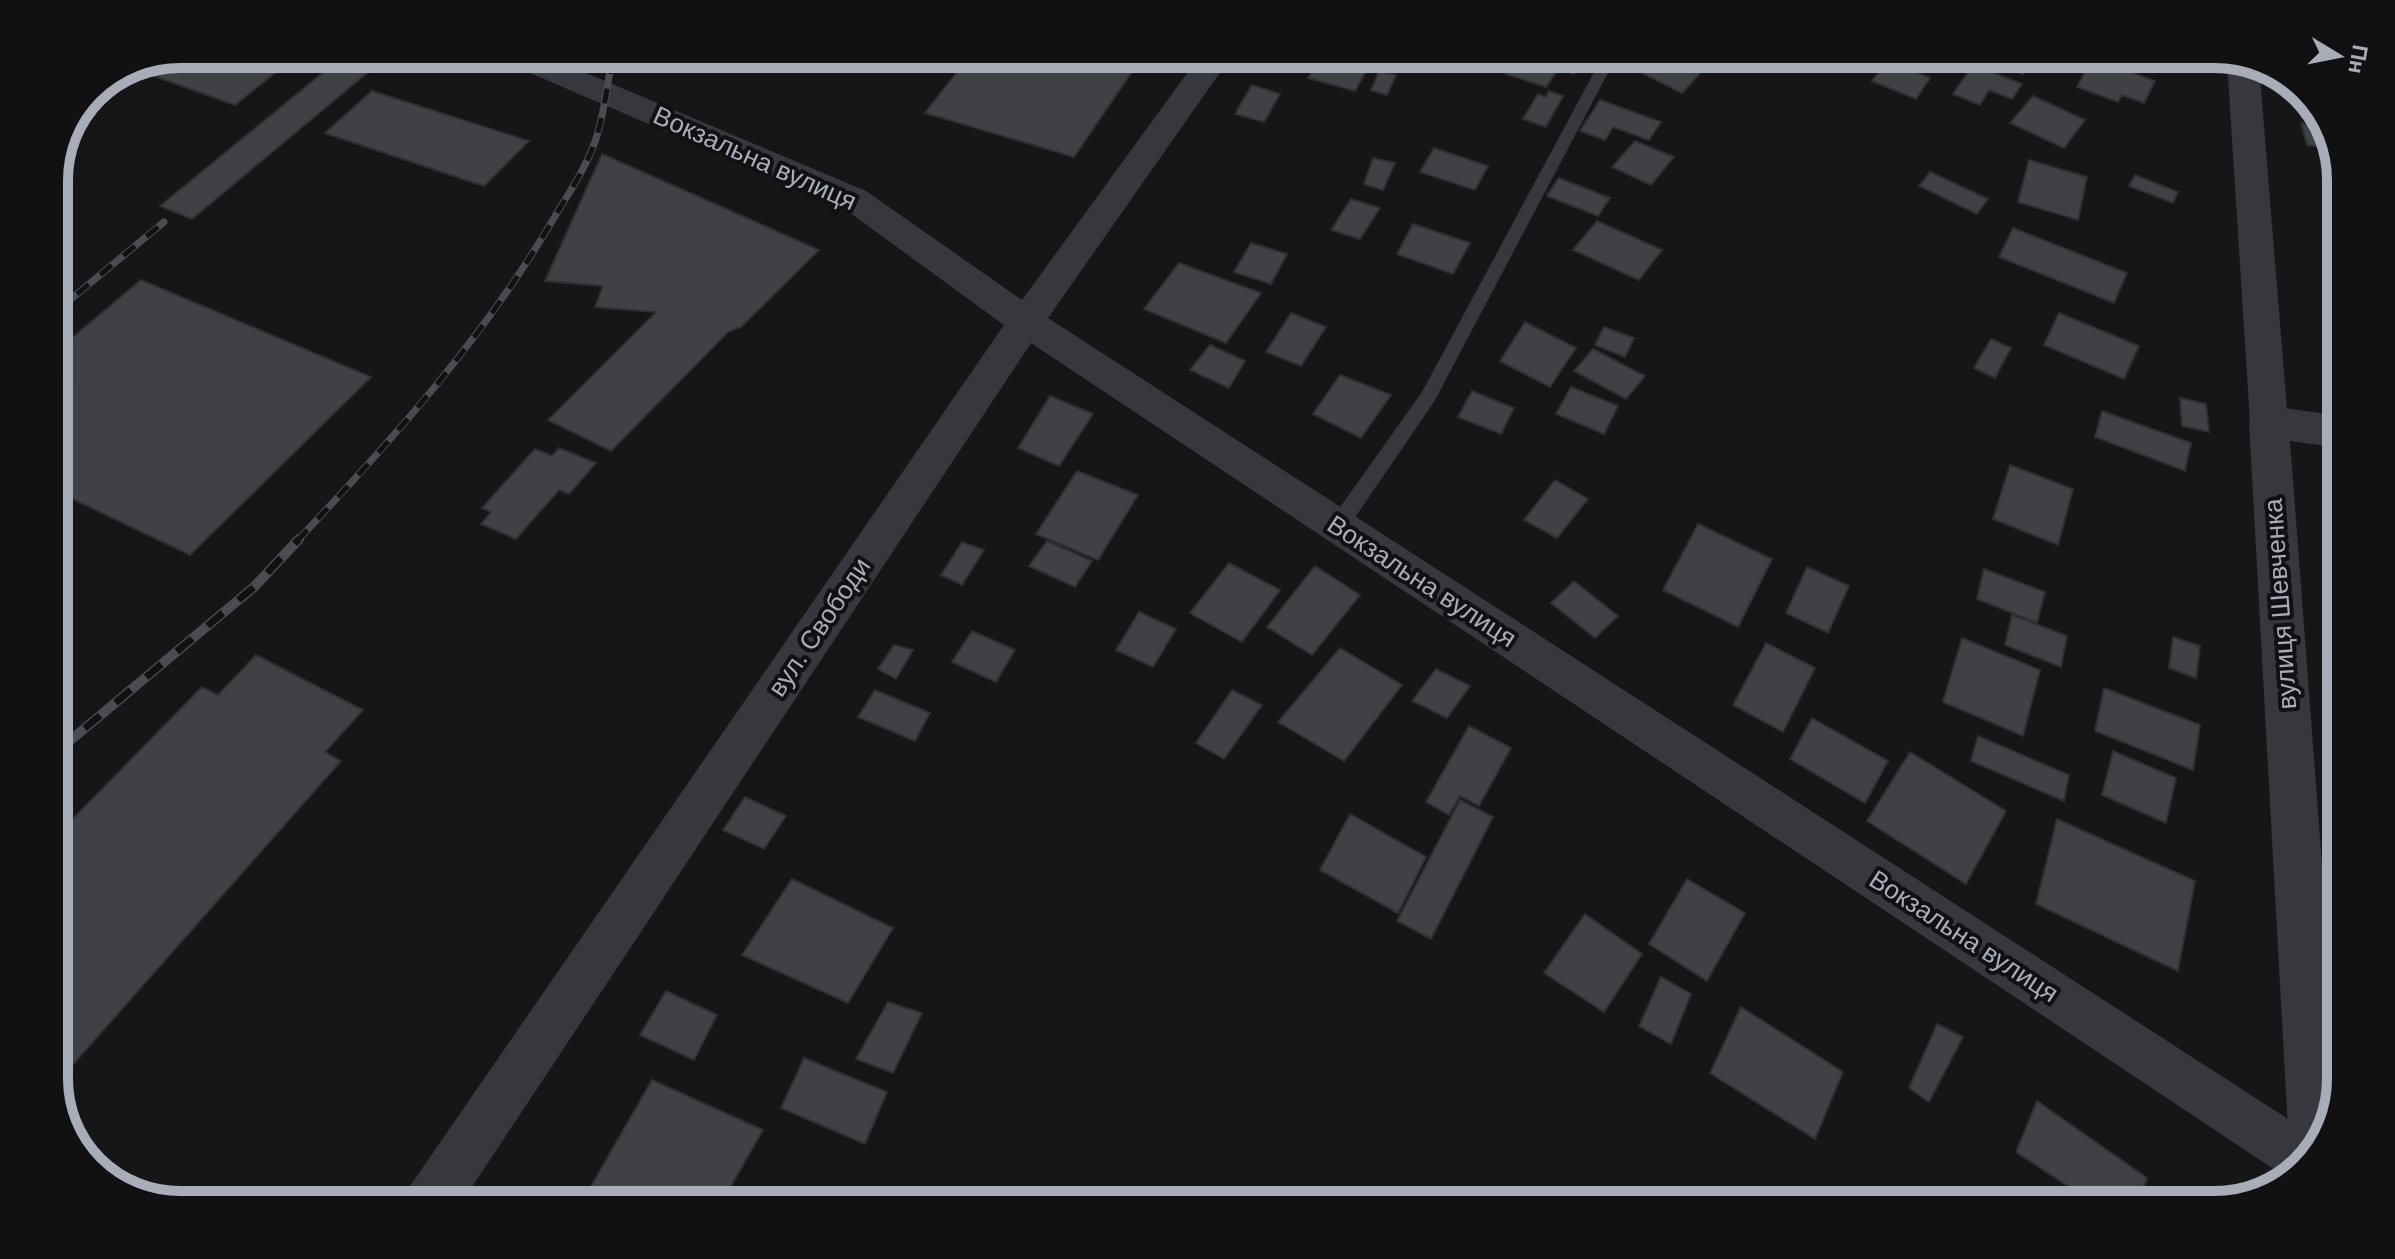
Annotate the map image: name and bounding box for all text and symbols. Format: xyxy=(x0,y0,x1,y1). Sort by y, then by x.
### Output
north arrow xyxy=(2299,16,2379,96)
text: Пн xyxy=(2343,43,2373,76)
street label: Вокзальна вулиця xyxy=(649,100,861,216)
street label: вулиця Шевченка xyxy=(2258,497,2302,710)
street label: Вокзальна вулиця xyxy=(1322,509,1522,653)
street label: вул. Свободи xyxy=(762,552,876,702)
street label: Вокзальна вулиця xyxy=(1864,864,2064,1008)

